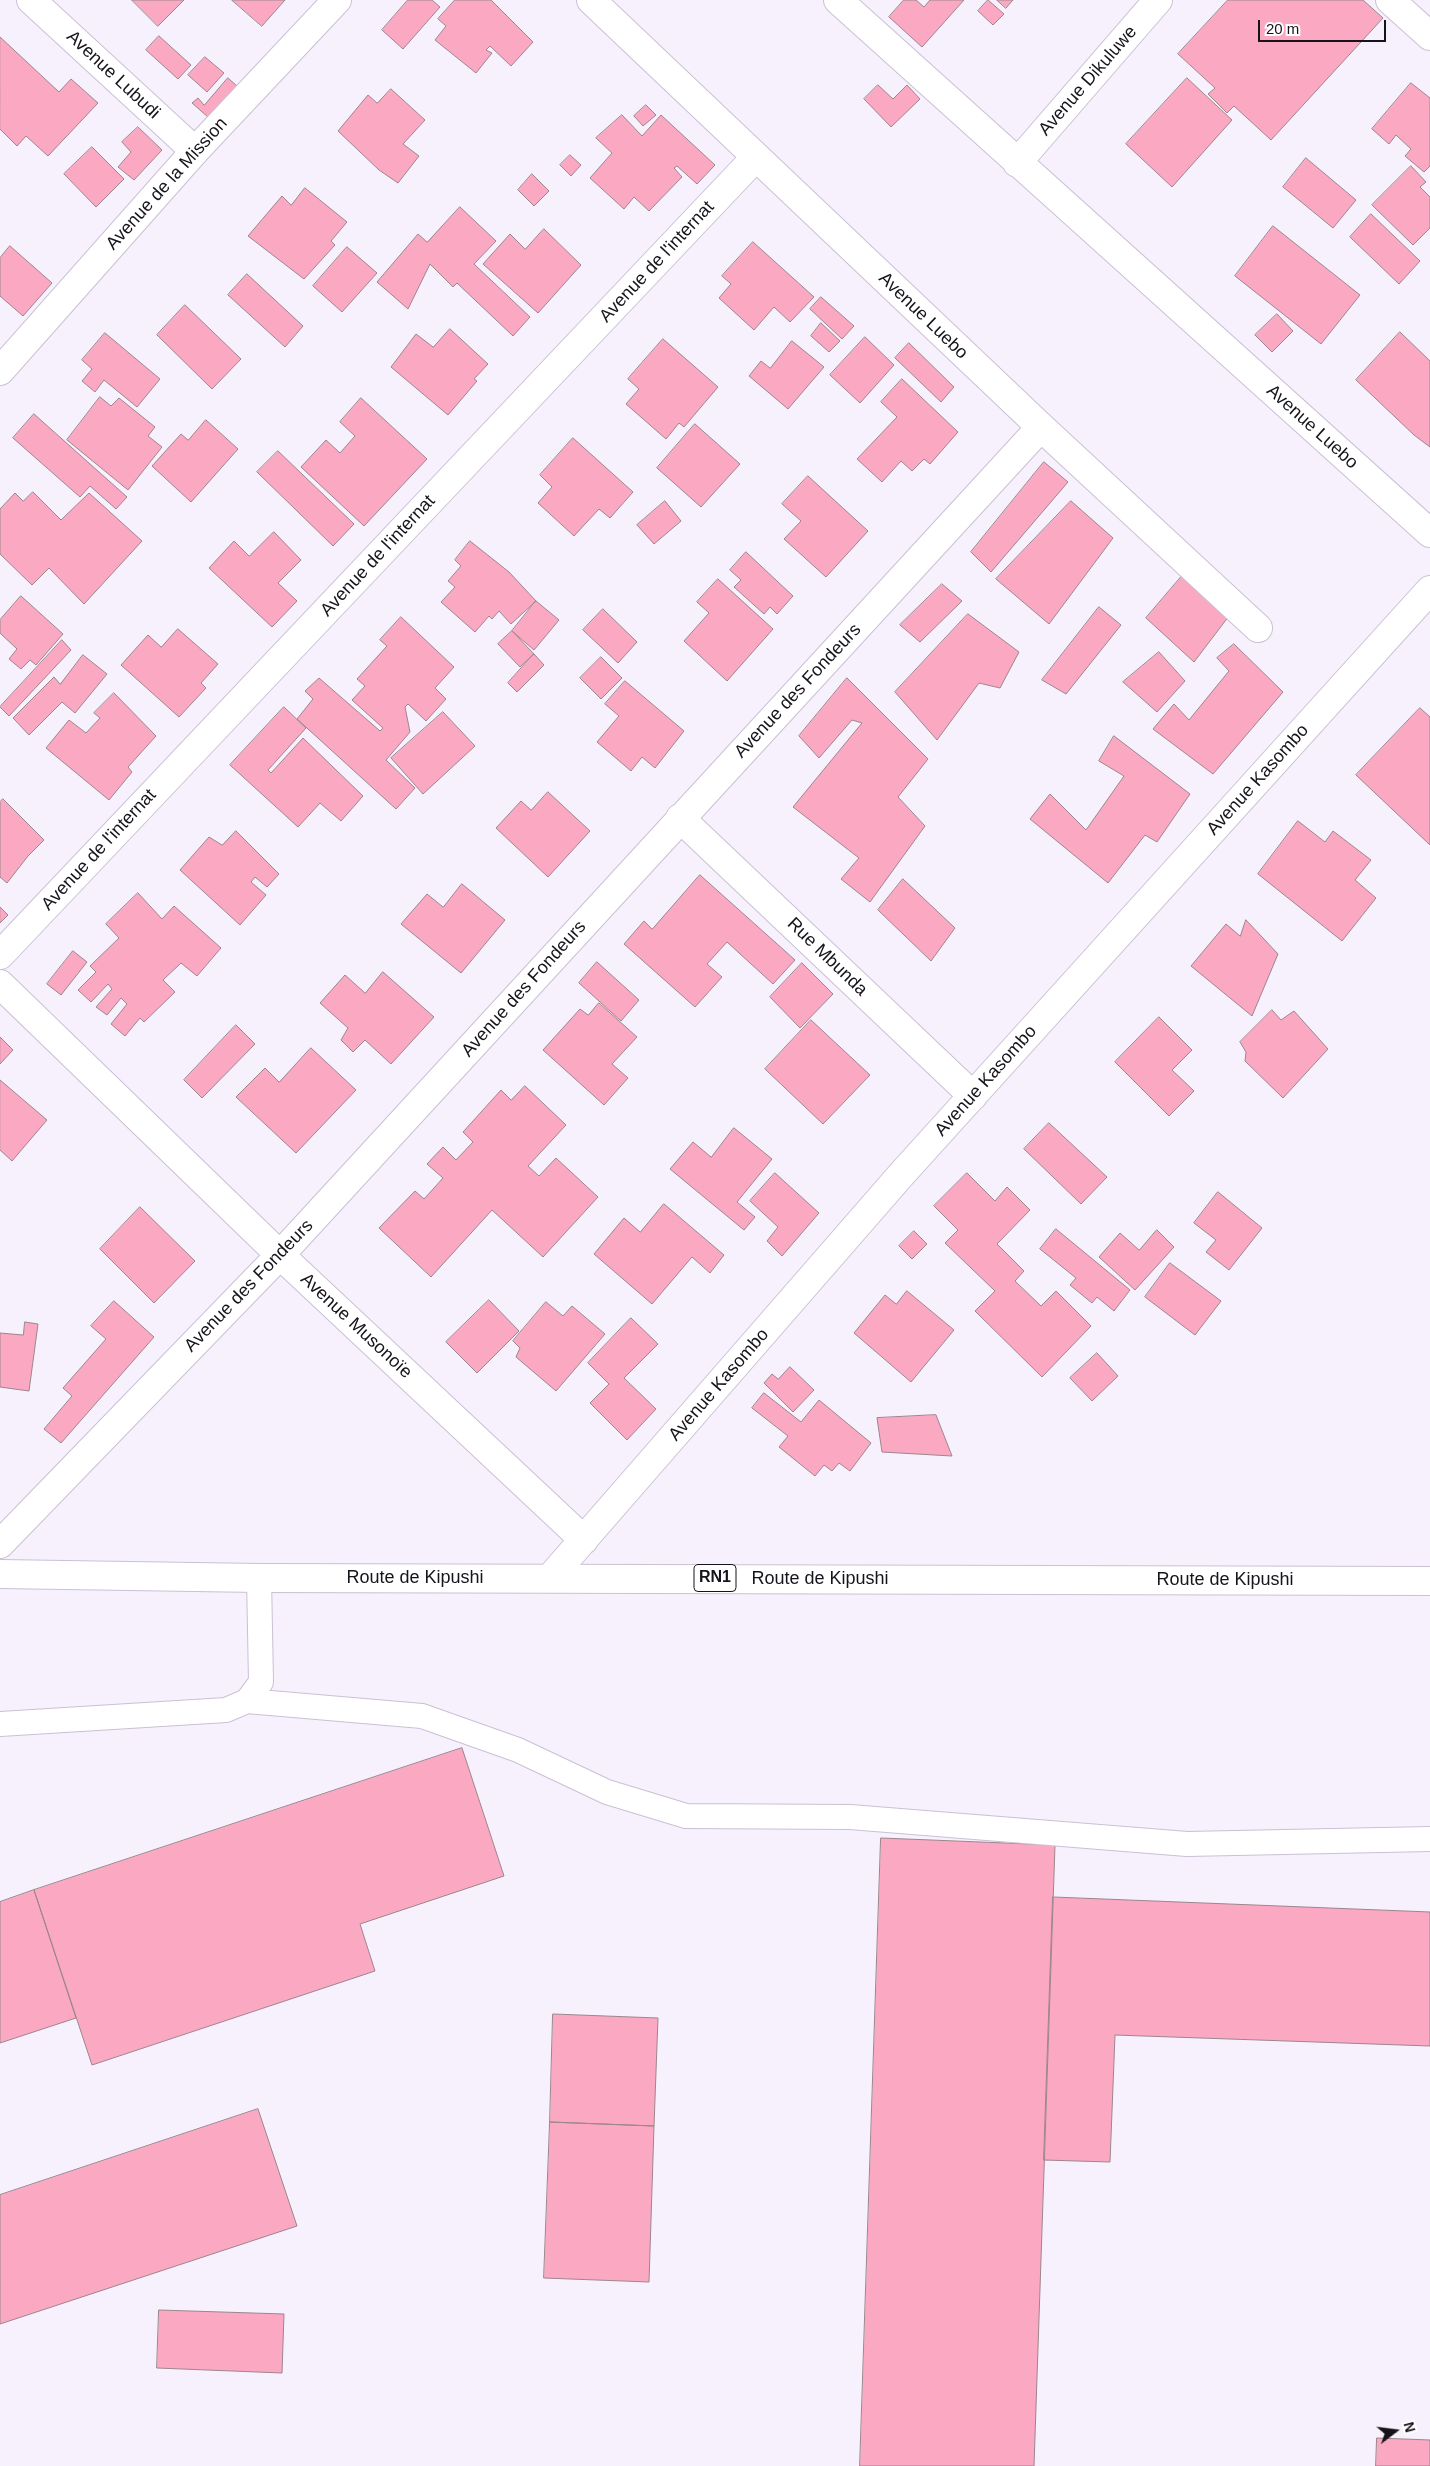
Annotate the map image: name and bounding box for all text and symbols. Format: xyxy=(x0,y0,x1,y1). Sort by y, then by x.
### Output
scale bar xyxy=(1260,10,1388,42)
text: 20 m xyxy=(1266,20,1299,37)
street label: Avenue Dikuluwe xyxy=(1034,22,1142,140)
street label: Avenue Lubudi xyxy=(62,26,164,124)
street label: Avenue de la Mission xyxy=(102,113,232,255)
street label: Avenue de l'internat xyxy=(595,197,719,327)
street label: Avenue Luebo xyxy=(874,268,972,364)
street label: Avenue Luebo xyxy=(1262,380,1362,474)
street label: Avenue de l'internat xyxy=(316,491,440,621)
street label: Avenue des Fondeurs xyxy=(730,619,866,763)
street label: Avenue Kasombo xyxy=(1203,720,1313,840)
street label: Avenue de l'internat xyxy=(37,785,161,915)
street label: Rue Mbunda xyxy=(782,913,872,1001)
street label: Avenue des Fondeurs xyxy=(457,916,591,1062)
street label: Avenue Kasombo xyxy=(931,1021,1041,1141)
street label: Avenue des Fondeurs xyxy=(180,1215,318,1357)
street label: Avenue Musonoïe xyxy=(296,1269,416,1383)
street label: Avenue Kasombo xyxy=(664,1324,774,1446)
road number: RN1 xyxy=(694,1565,736,1592)
street label: Route de Kipushi xyxy=(346,1567,484,1589)
street label: Route de Kipushi xyxy=(751,1568,889,1590)
street label: Route de Kipushi xyxy=(1156,1569,1294,1591)
north arrow xyxy=(1370,2406,1420,2456)
text: N xyxy=(1400,2420,1419,2434)

